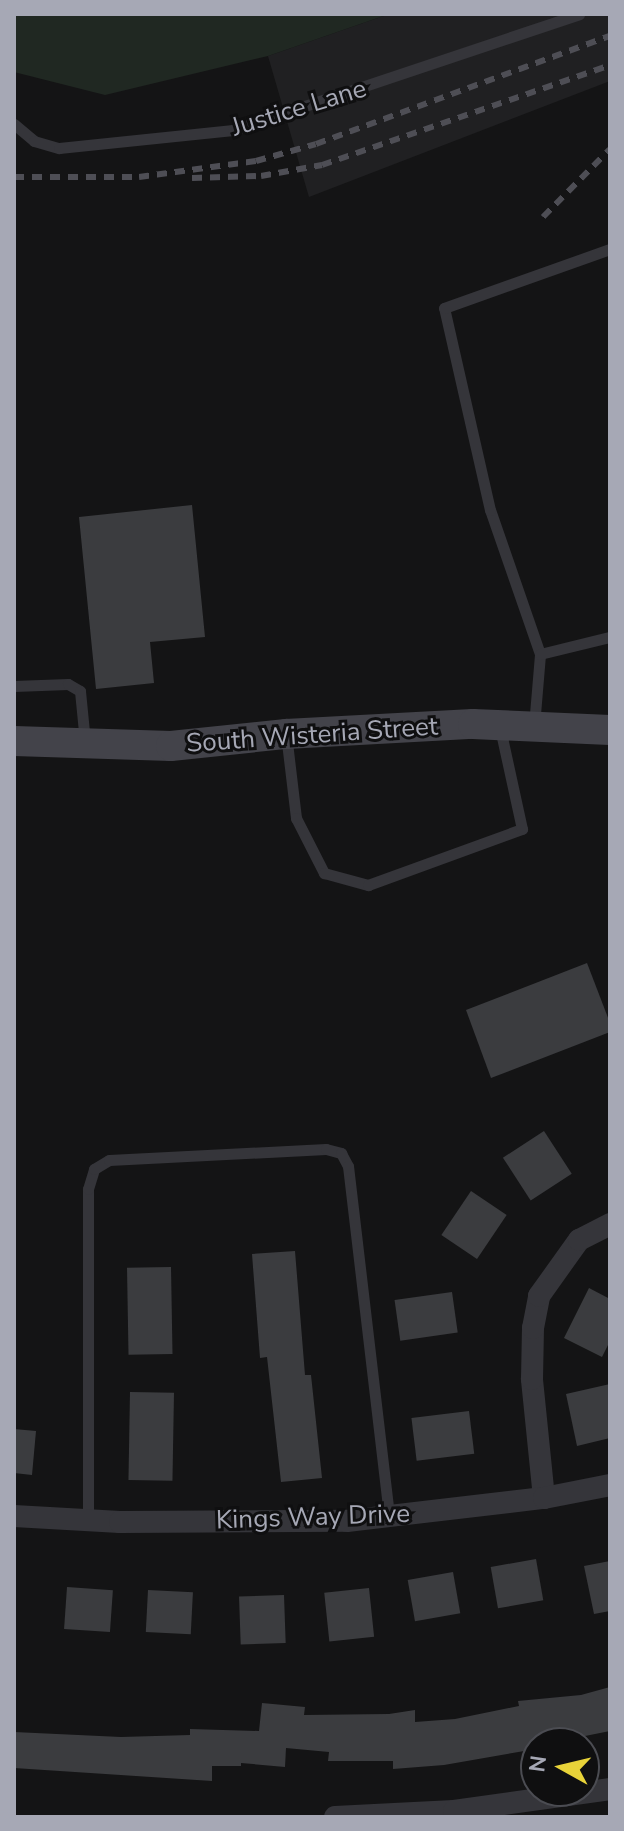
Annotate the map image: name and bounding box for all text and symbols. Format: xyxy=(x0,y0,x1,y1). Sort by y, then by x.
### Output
street label: Justice Lane xyxy=(228,73,370,143)
street label: South Wisteria Street xyxy=(185,711,439,759)
street label: Kings Way Drive xyxy=(216,1498,410,1536)
north arrow xyxy=(520,1727,600,1807)
text: N xyxy=(522,1754,554,1774)

